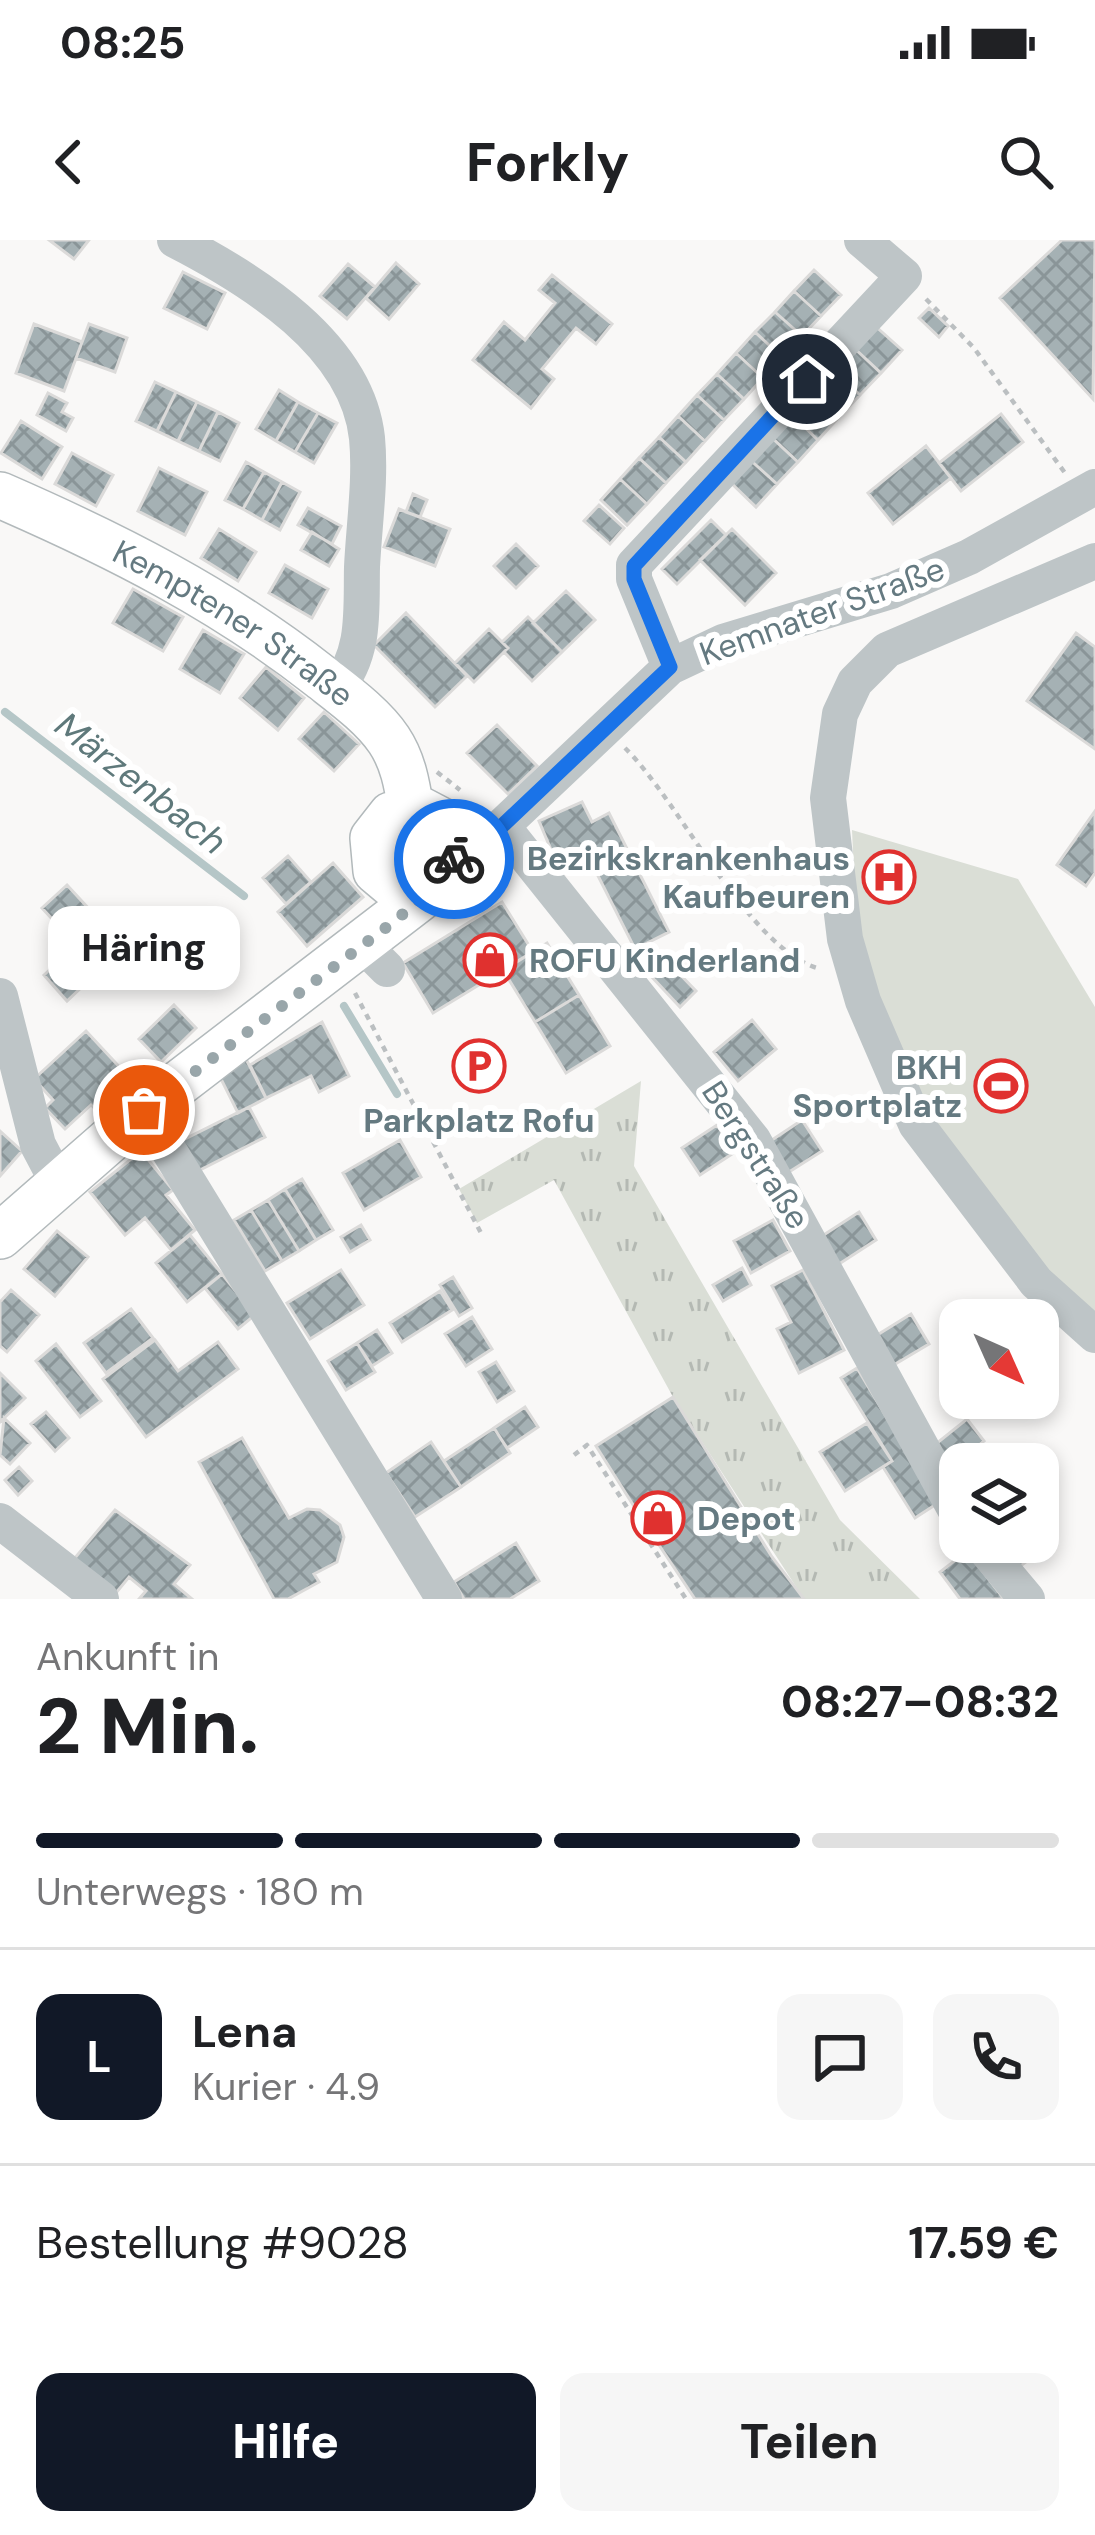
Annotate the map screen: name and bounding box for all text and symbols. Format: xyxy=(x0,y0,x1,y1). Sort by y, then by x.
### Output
text: 08:25 xyxy=(60,13,186,72)
text: Forkly xyxy=(466,127,629,198)
icon: back xyxy=(36,129,102,195)
icon: search xyxy=(993,129,1059,195)
pin xyxy=(756,328,858,430)
icon: home xyxy=(774,346,840,412)
street label: Kemptener Straße xyxy=(106,530,363,716)
street label: Kemnater Straße xyxy=(694,547,950,675)
water label: Märzenbach xyxy=(46,701,236,865)
courier xyxy=(394,799,514,919)
icon: bike xyxy=(421,826,487,892)
place label: Bezirkskrankenhaus Kaufbeuren xyxy=(527,837,850,918)
hospital icon: Bezirkskrankenhaus Kaufbeuren xyxy=(861,849,917,905)
callout: Häring xyxy=(48,906,240,990)
text: Häring xyxy=(81,922,207,973)
shop icon: ROFU Kinderland xyxy=(462,932,518,988)
place label: ROFU Kinderland xyxy=(529,939,800,982)
parking icon: Parkplatz Rofu xyxy=(451,1038,507,1094)
place label: BKH Sportplatz xyxy=(793,1046,962,1127)
sports icon: BKH Sportplatz xyxy=(973,1058,1029,1114)
pin xyxy=(93,1059,195,1161)
street label: Bergstraße xyxy=(692,1073,820,1237)
icon: bag xyxy=(111,1077,177,1143)
place label: Parkplatz Rofu xyxy=(363,1099,595,1142)
north arrow xyxy=(939,1299,1059,1419)
map controls xyxy=(939,1299,1059,1563)
button: layers xyxy=(939,1443,1059,1563)
shop icon: Depot xyxy=(630,1490,686,1546)
place label: Depot xyxy=(697,1497,796,1540)
text: Ankunft in xyxy=(36,1631,219,1682)
text: 08:27–08:32 xyxy=(781,1672,1059,1731)
text: 2 Min. xyxy=(36,1676,259,1777)
text: Unterwegs · 180 m xyxy=(36,1866,364,1917)
button: chat xyxy=(777,1994,903,2120)
button: phone xyxy=(933,1994,1059,2120)
text: Lena xyxy=(192,2002,297,2061)
text: L xyxy=(86,2027,112,2086)
text: Kurier · 4.9 xyxy=(192,2061,380,2112)
text: Bestellung #9028 xyxy=(36,2213,409,2272)
text: 17.59 € xyxy=(908,2213,1059,2272)
button: Hilfe xyxy=(36,2373,536,2511)
button: Teilen xyxy=(560,2373,1059,2511)

